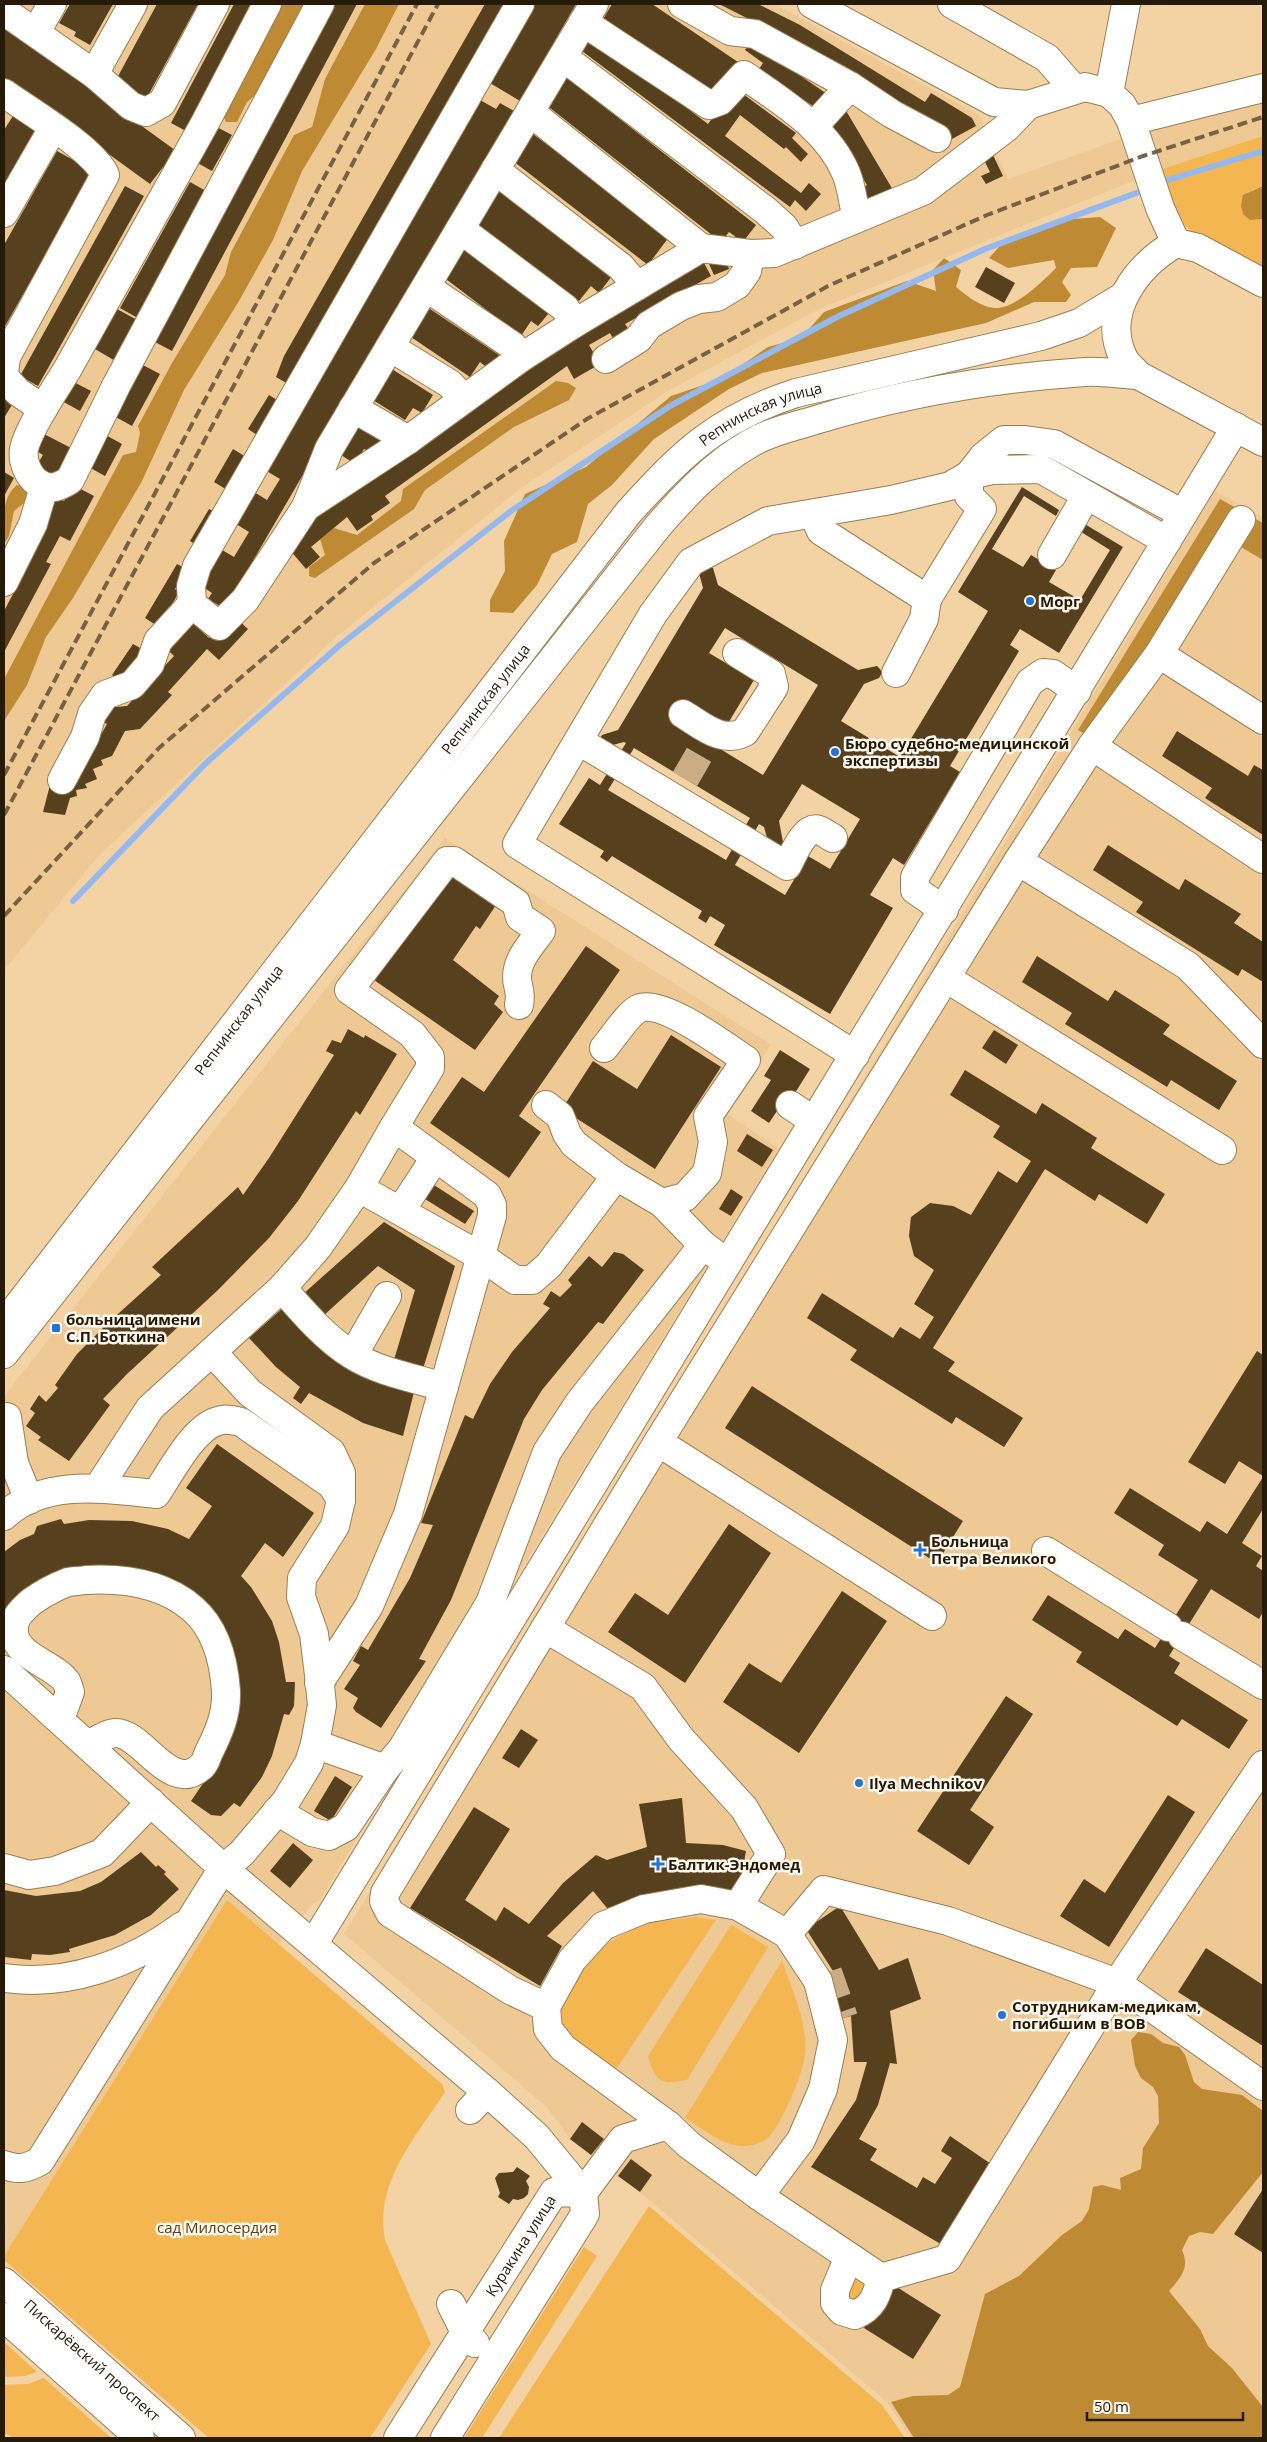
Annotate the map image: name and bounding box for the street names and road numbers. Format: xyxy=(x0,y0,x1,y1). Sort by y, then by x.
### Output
street label: Репнинская улица xyxy=(694,377,824,450)
street label: Репнинская улица xyxy=(436,639,534,758)
street label: Репнинская улица xyxy=(189,960,287,1079)
street label: Куракина улица xyxy=(480,2191,560,2300)
street label: Пискарёвский проспект xyxy=(20,2295,165,2425)

